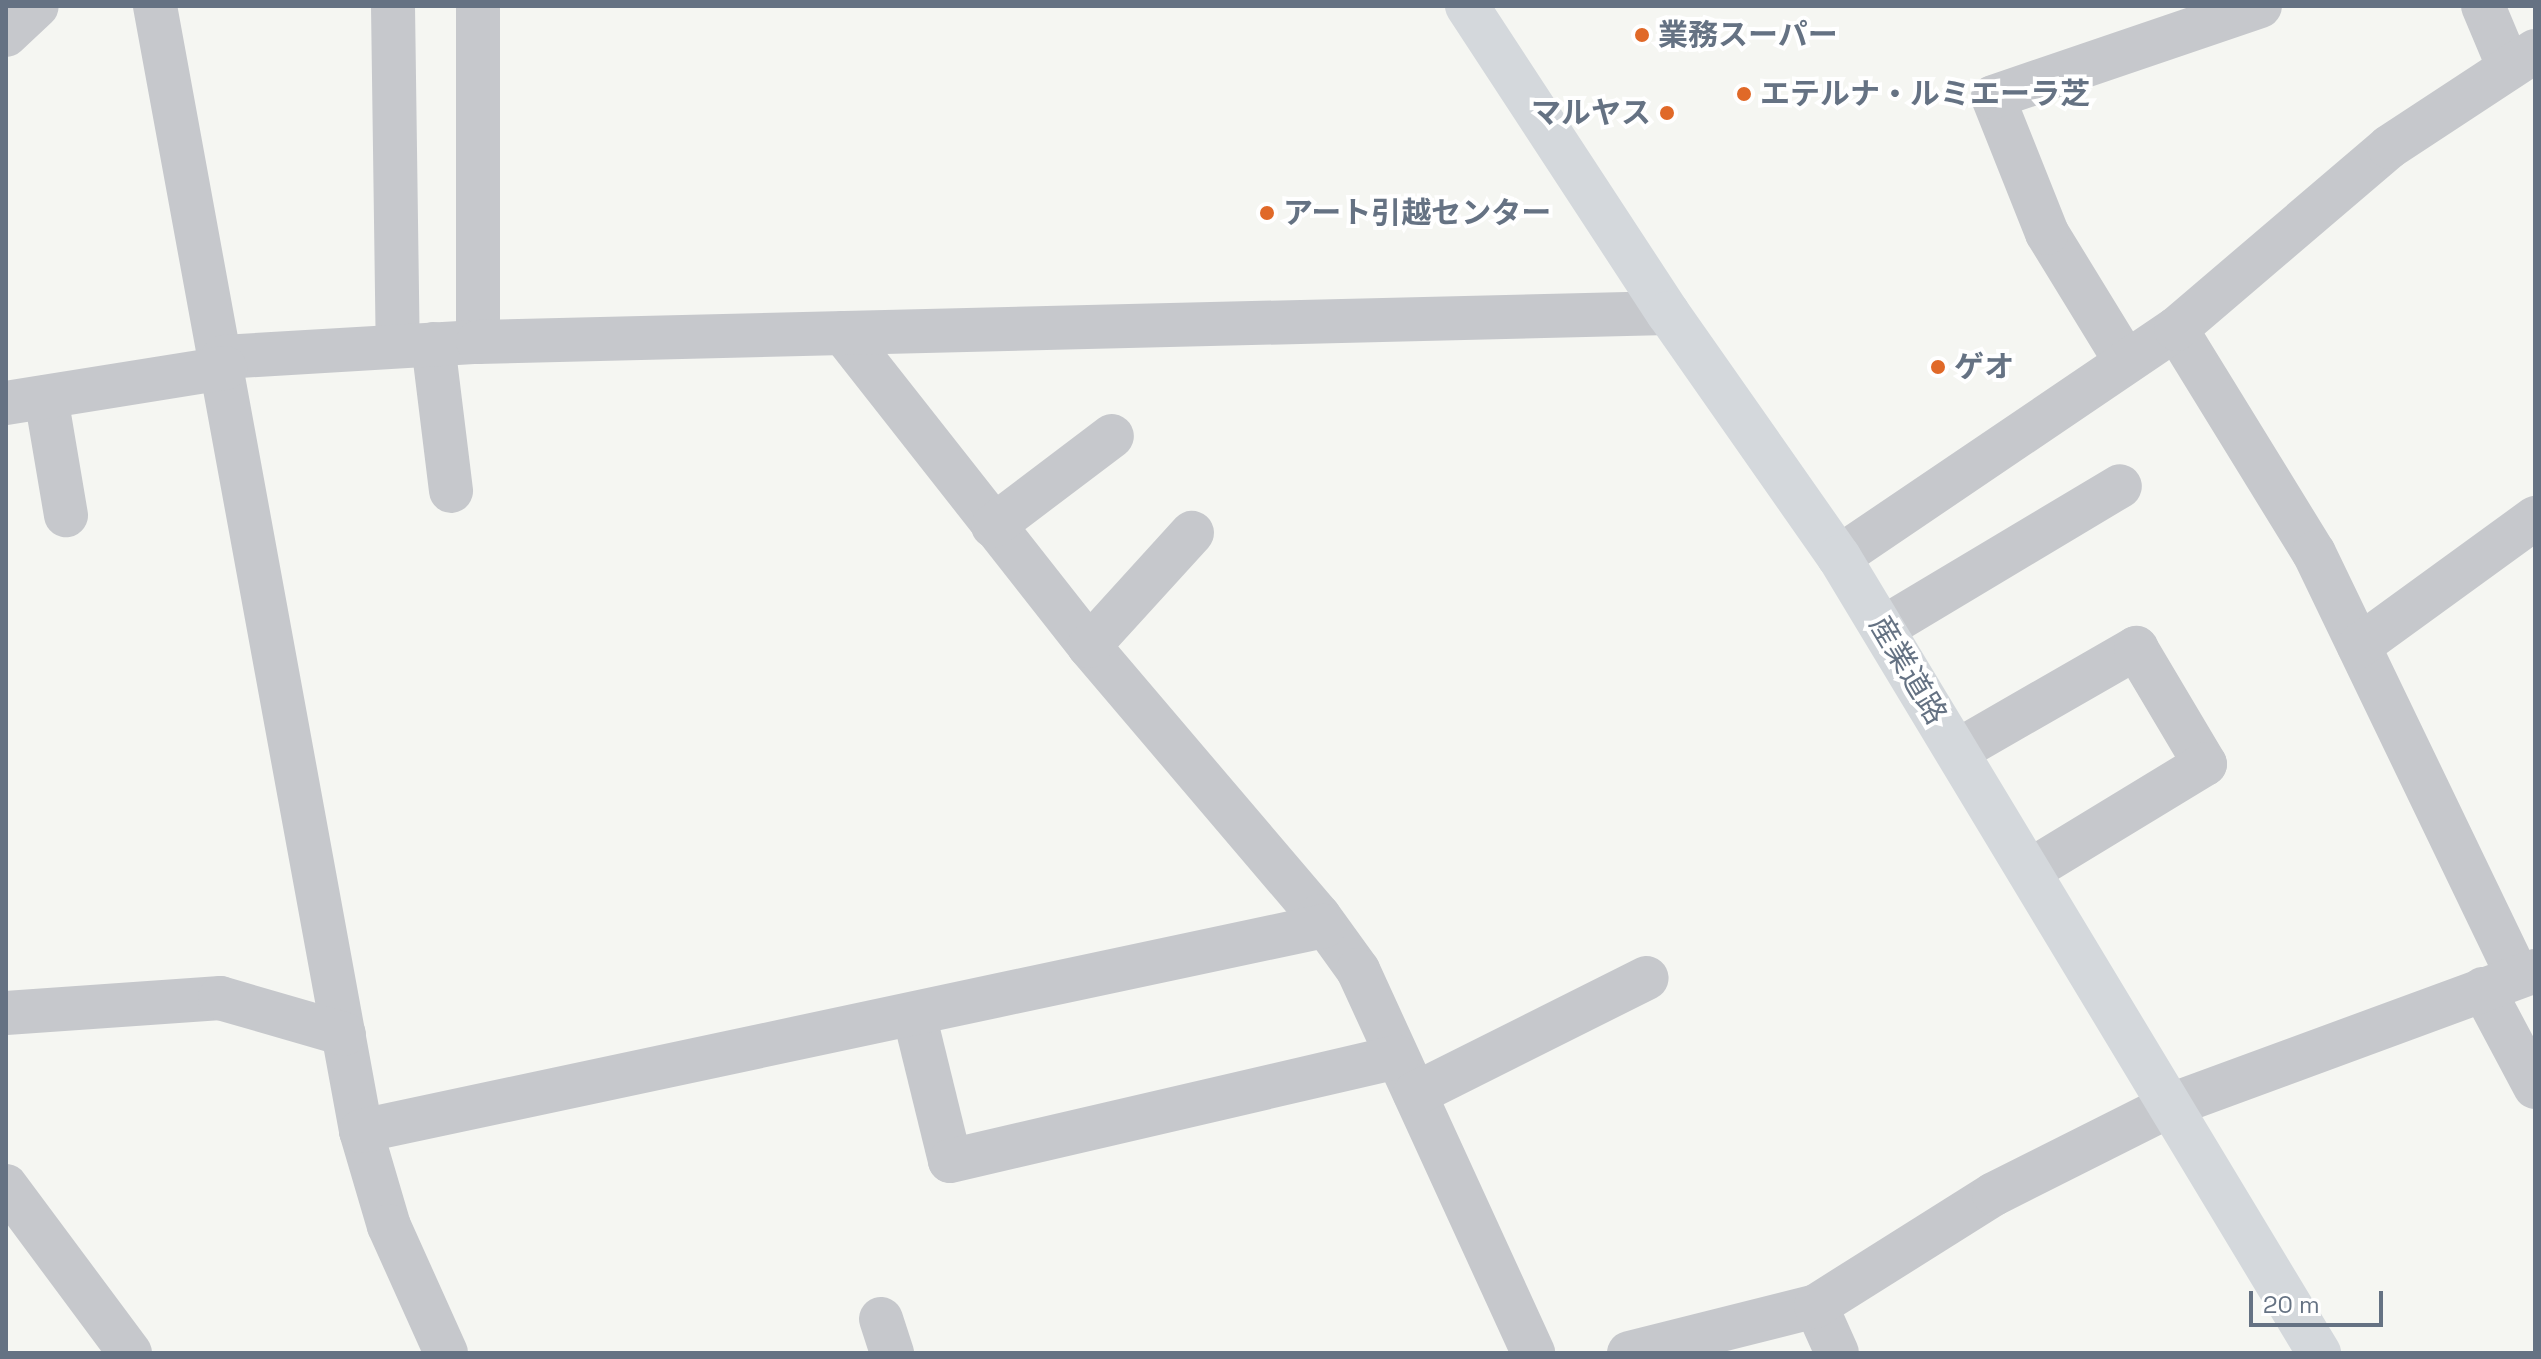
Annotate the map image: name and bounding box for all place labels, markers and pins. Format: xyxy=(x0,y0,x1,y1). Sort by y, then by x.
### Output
place label: 業務スーパー xyxy=(1658,17,1838,53)
marker: 業務スーパー xyxy=(1633,26,1651,44)
place label: エテルナ・ルミエーラ芝 xyxy=(1760,76,2090,112)
marker: エテルナ・ルミエーラ芝 xyxy=(1735,85,1753,103)
place label: マルヤス xyxy=(1531,95,1651,131)
marker: マルヤス xyxy=(1658,104,1676,122)
place label: アート引越センター xyxy=(1283,195,1551,231)
marker: アート引越センター xyxy=(1258,204,1276,222)
place label: ゲオ xyxy=(1954,349,2014,385)
marker: ゲオ xyxy=(1929,358,1947,376)

